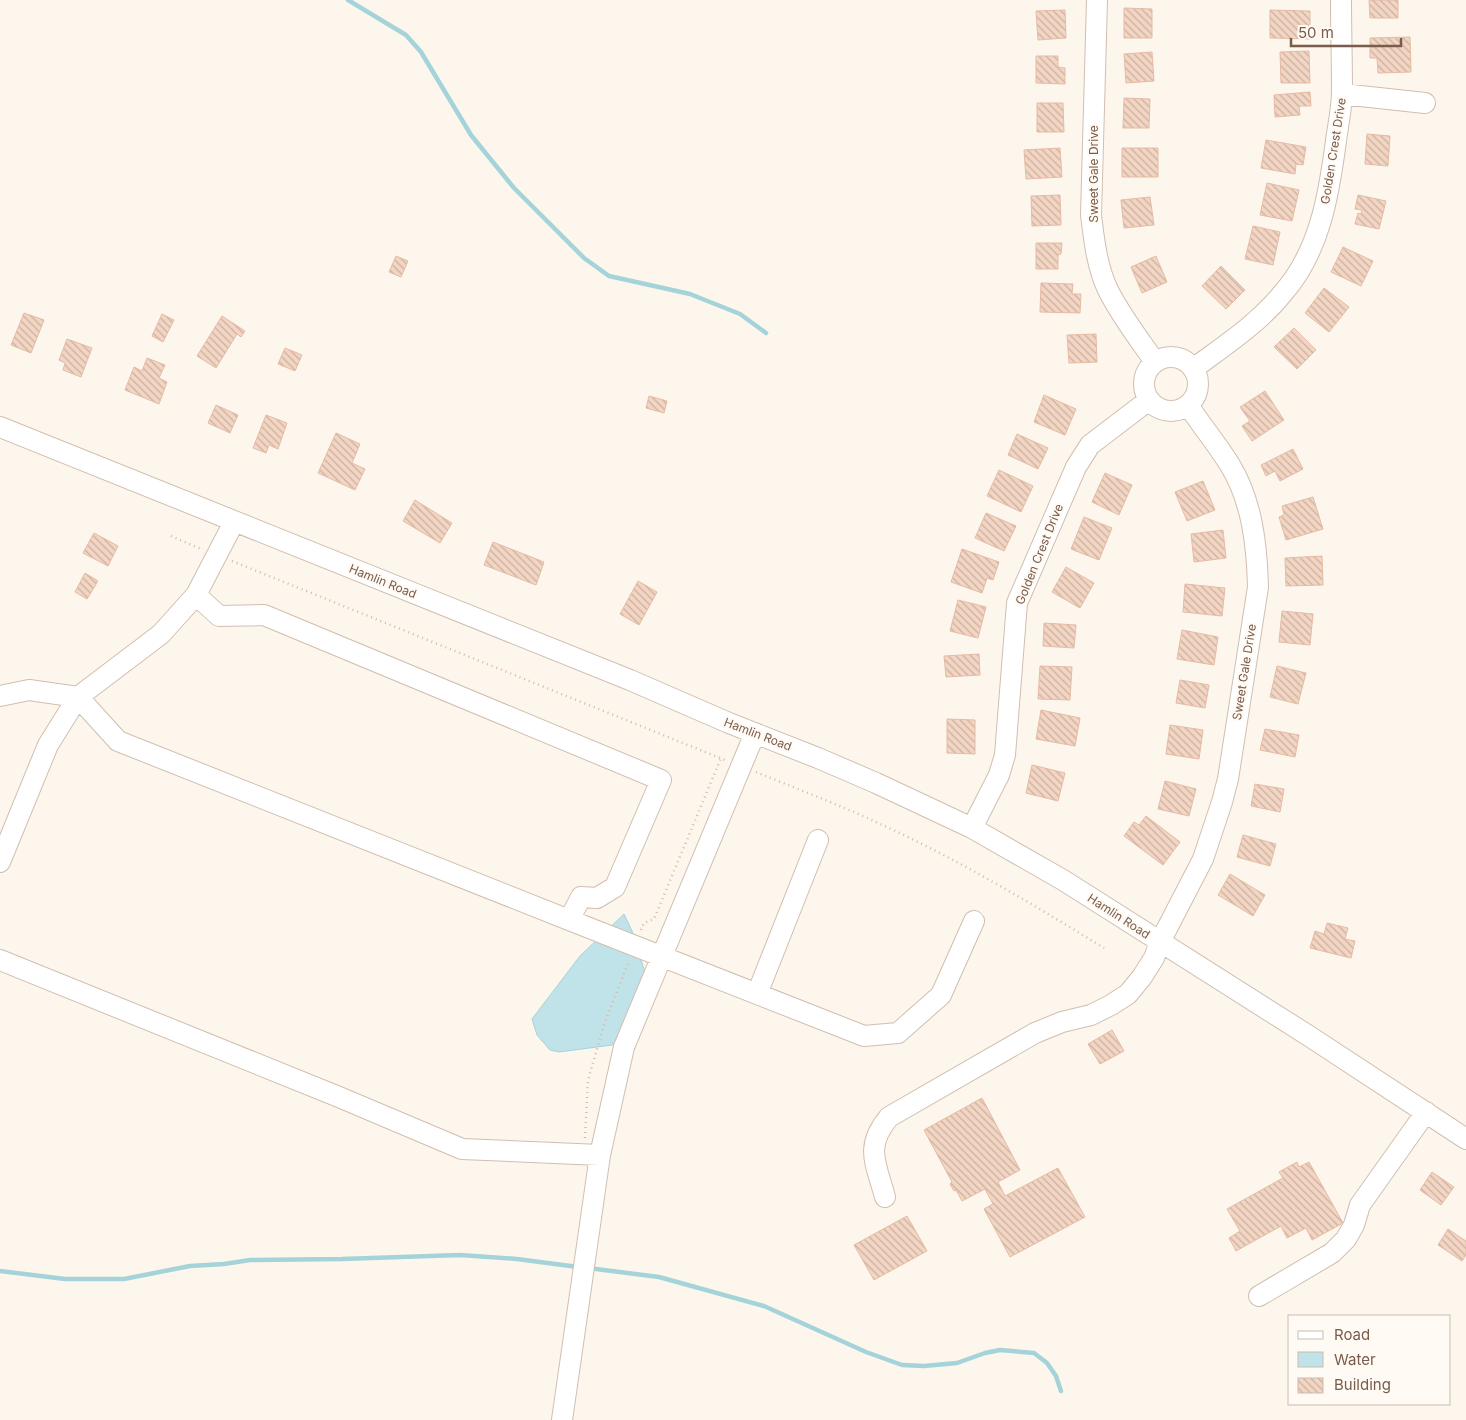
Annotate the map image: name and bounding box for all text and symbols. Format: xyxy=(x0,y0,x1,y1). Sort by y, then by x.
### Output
scale bar xyxy=(1291,15,1401,47)
text: 50 m xyxy=(1298,23,1334,42)
street label: Golden Crest Drive xyxy=(1317,97,1349,205)
street label: Sweet Gale Drive xyxy=(1086,125,1101,223)
street label: Golden Crest Drive xyxy=(1012,501,1066,607)
street label: Hamlin Road xyxy=(347,561,419,601)
street label: Sweet Gale Drive xyxy=(1229,623,1259,721)
street label: Hamlin Road xyxy=(722,714,794,754)
street label: Hamlin Road xyxy=(1085,890,1153,942)
legend xyxy=(1288,1315,1451,1405)
text: Road xyxy=(1334,1325,1370,1344)
text: Water xyxy=(1334,1350,1376,1369)
text: Building xyxy=(1334,1375,1391,1394)

